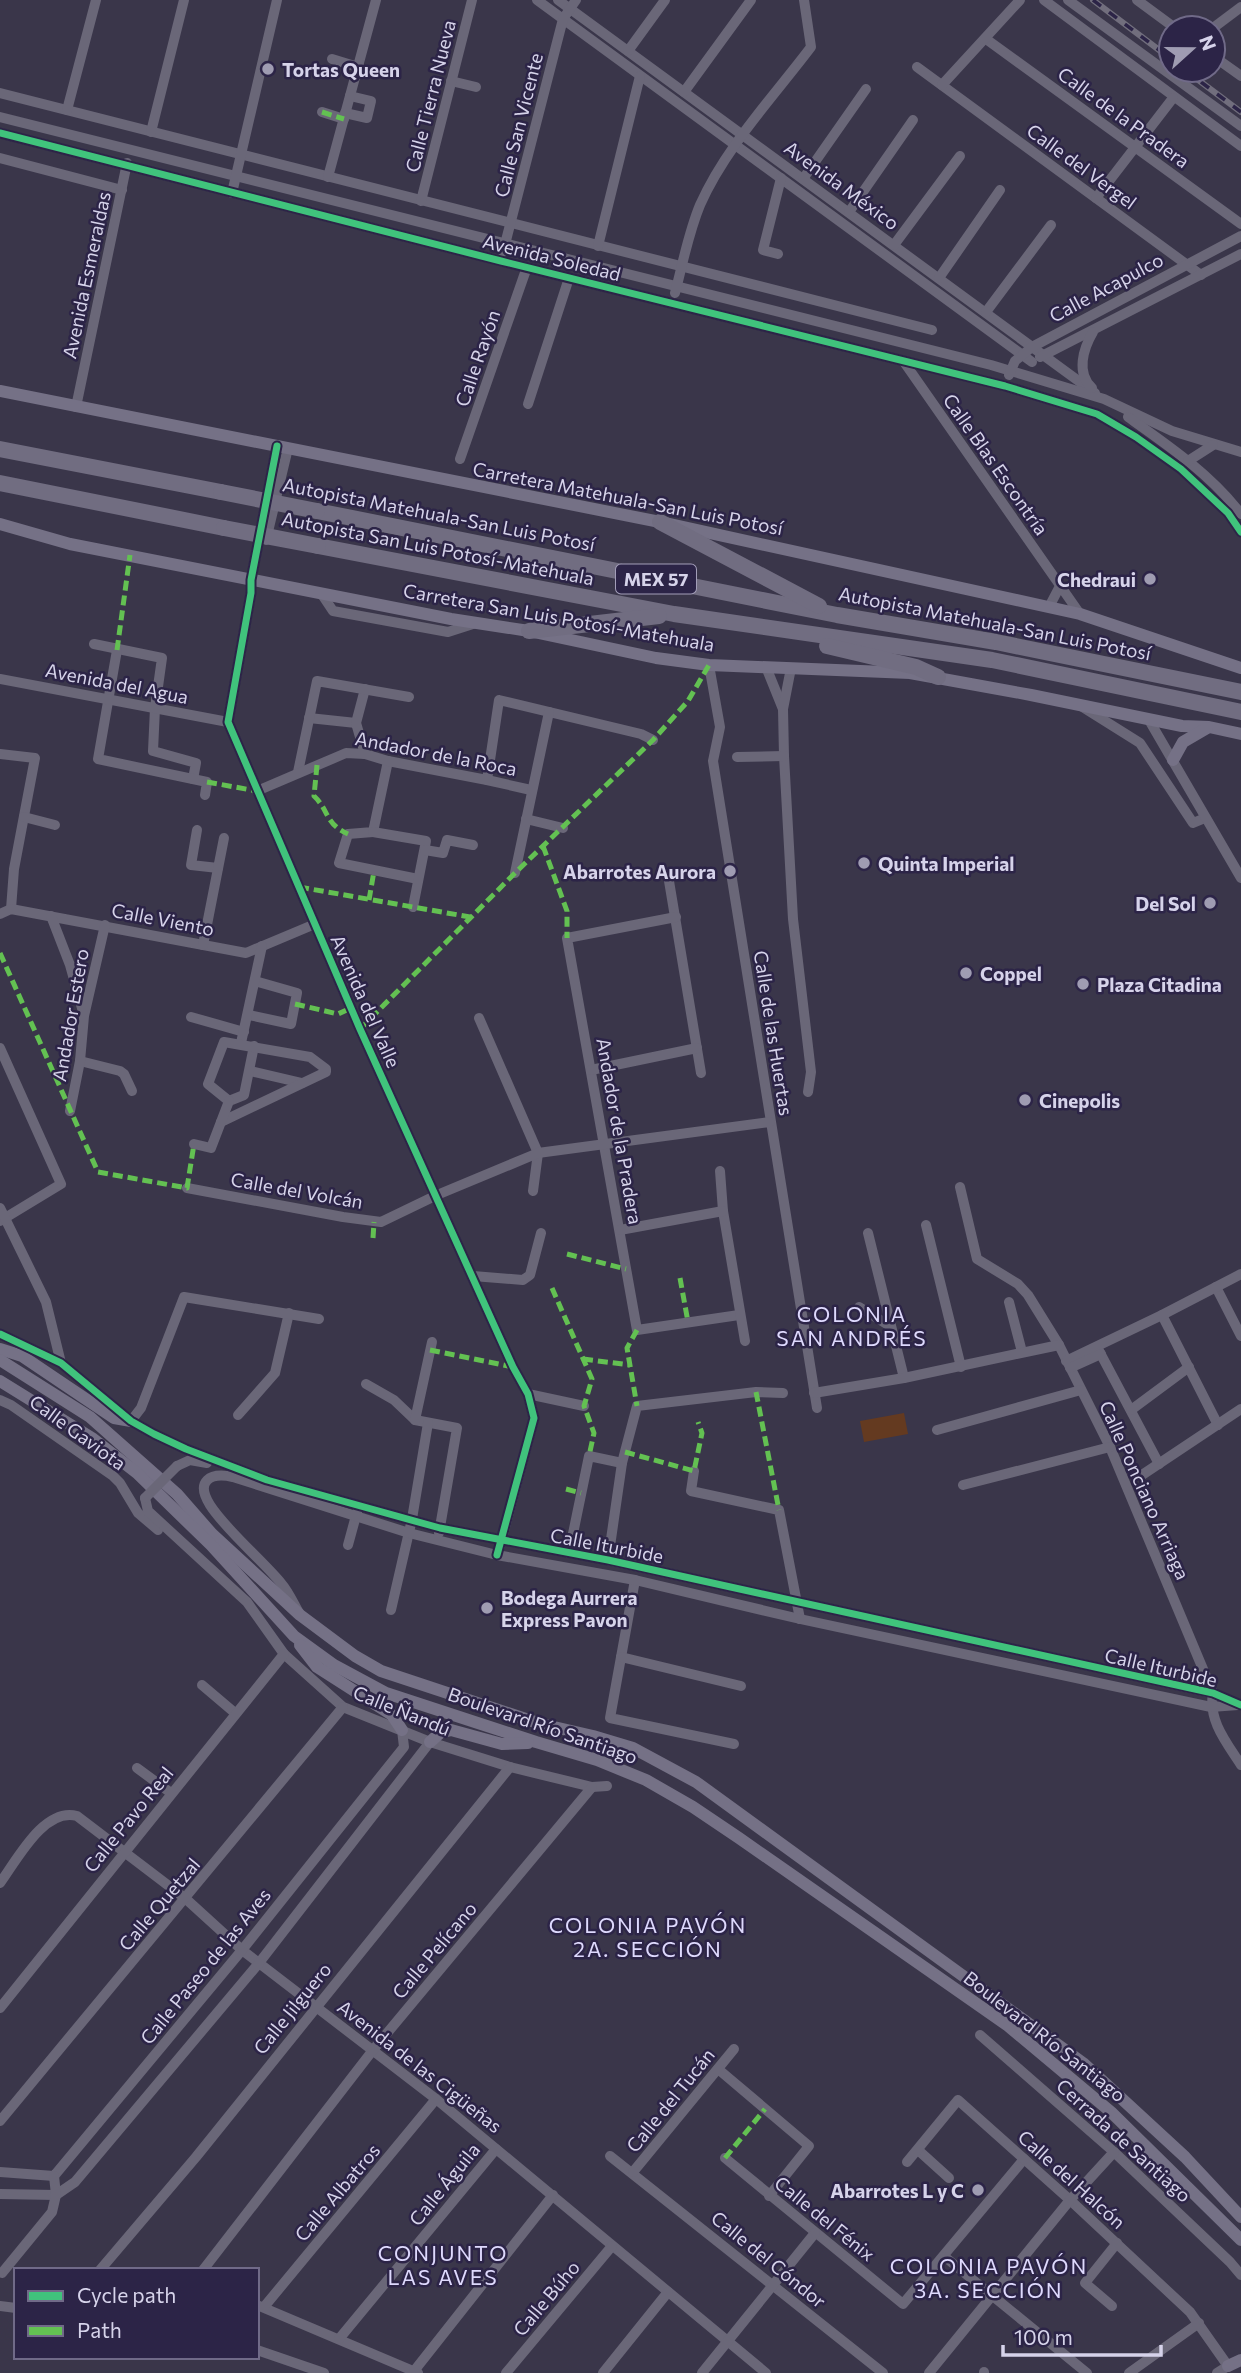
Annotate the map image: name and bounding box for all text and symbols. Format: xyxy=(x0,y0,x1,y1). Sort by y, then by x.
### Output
north arrow xyxy=(1157,14,1227,84)
street label: Calle Tierra Nueva xyxy=(400,17,460,175)
text: N xyxy=(1195,32,1222,54)
street label: Calle San Vicente xyxy=(489,51,547,199)
place label: Tortas Queen xyxy=(282,58,400,81)
marker: Tortas Queen xyxy=(260,61,276,77)
street label: Calle de la Pradera xyxy=(1054,62,1194,172)
street label: Calle del Vergel xyxy=(1023,118,1141,214)
street label: Avenida México xyxy=(780,136,904,234)
street label: Avenida Esmeraldas xyxy=(57,189,115,361)
street label: Avenida Soledad xyxy=(481,229,623,285)
street label: Calle Acapulco xyxy=(1045,247,1167,327)
street label: Calle Rayón xyxy=(450,307,504,409)
street label: Calle Blas Escontría xyxy=(939,389,1053,539)
street label: Carretera Matehuala-San Luis Potosí xyxy=(471,457,786,540)
street label: Autopista Matehuala-San Luis Potosí xyxy=(281,472,598,556)
street label: Autopista San Luis Potosí-Matehuala xyxy=(280,506,596,590)
road number: MEX 57 xyxy=(616,564,696,594)
place label: Chedraui xyxy=(1057,568,1136,591)
marker: Chedraui xyxy=(1142,571,1158,587)
street label: Carretera San Luis Potosí-Matehuala xyxy=(402,578,716,656)
street label: Autopista Matehuala-San Luis Potosí xyxy=(837,581,1154,665)
street label: Avenida del Agua xyxy=(44,658,190,708)
street label: Andador de la Roca xyxy=(353,726,519,780)
place label: Quinta Imperial xyxy=(878,852,1014,875)
marker: Quinta Imperial xyxy=(856,855,872,871)
place label: Abarrotes Aurora xyxy=(563,860,716,883)
marker: Abarrotes Aurora xyxy=(722,863,738,879)
place label: Del Sol xyxy=(1135,892,1196,915)
marker: Del Sol xyxy=(1202,895,1218,911)
street label: Calle Viento xyxy=(110,898,216,940)
street label: Avenida del Valle xyxy=(326,931,406,1071)
street label: Andador Estero xyxy=(47,947,93,1083)
street label: Calle de las Huertas xyxy=(750,949,798,1117)
place label: Coppel xyxy=(980,962,1042,985)
marker: Coppel xyxy=(958,965,974,981)
place label: Plaza Citadina xyxy=(1097,973,1222,996)
marker: Plaza Citadina xyxy=(1075,976,1091,992)
street label: Andador de la Pradera xyxy=(592,1036,648,1226)
place label: Cinepolis xyxy=(1039,1089,1120,1112)
marker: Cinepolis xyxy=(1017,1092,1033,1108)
street label: Calle del Volcán xyxy=(229,1167,365,1213)
district label: COLONIA SAN ANDRÉS xyxy=(776,1301,928,1350)
street label: Calle Gaviota xyxy=(25,1389,131,1475)
street label: Calle Ponciano Arriaga xyxy=(1095,1397,1195,1583)
street label: Calle Iturbide xyxy=(549,1523,665,1567)
place label: Bodega Aurrera Express Pavon xyxy=(501,1586,637,1631)
marker: Bodega Aurrera Express Pavon xyxy=(479,1600,495,1616)
street label: Calle Iturbide xyxy=(1103,1643,1219,1691)
street label: Calle Ñandú xyxy=(350,1680,454,1740)
street label: Boulevard Río Santiago xyxy=(445,1682,641,1768)
street label: Calle Pavo Real xyxy=(78,1762,178,1876)
street label: Calle Quetzal xyxy=(113,1853,205,1955)
street label: Calle Paseo de las Aves xyxy=(135,1883,275,2049)
street label: Calle Pelícano xyxy=(387,1897,481,2003)
district label: COLONIA PAVÓN 2A. SECCIÓN xyxy=(549,1912,747,1961)
street label: Calle Jilguero xyxy=(248,1958,336,2058)
street label: Boulevard Río Santiago xyxy=(960,1966,1130,2106)
street label: Avenida de las Cigüeñas xyxy=(333,1995,507,2137)
street label: Calle del Tucán xyxy=(621,2043,719,2157)
street label: Cerrada de Santiago xyxy=(1052,2074,1196,2206)
street label: Calle del Halcón xyxy=(1014,2125,1130,2233)
street label: Calle Águila xyxy=(404,2138,484,2230)
street label: Calle Albatros xyxy=(290,2139,384,2245)
street label: Calle del Fénix xyxy=(770,2171,880,2265)
place label: Abarrotes L y C xyxy=(830,2179,964,2202)
marker: Abarrotes L y C xyxy=(970,2182,986,2198)
street label: Calle del Cóndor xyxy=(707,2206,831,2313)
district label: CONJUNTO LAS AVES xyxy=(378,2240,508,2289)
district label: COLONIA PAVÓN 3A. SECCIÓN xyxy=(890,2253,1088,2302)
street label: Calle Búho xyxy=(508,2256,584,2340)
legend xyxy=(14,2268,259,2359)
text: Cycle path xyxy=(77,2282,176,2307)
scale bar xyxy=(1003,2314,1160,2358)
text: Path xyxy=(77,2317,122,2342)
text: 100 m xyxy=(1014,2324,1073,2349)

